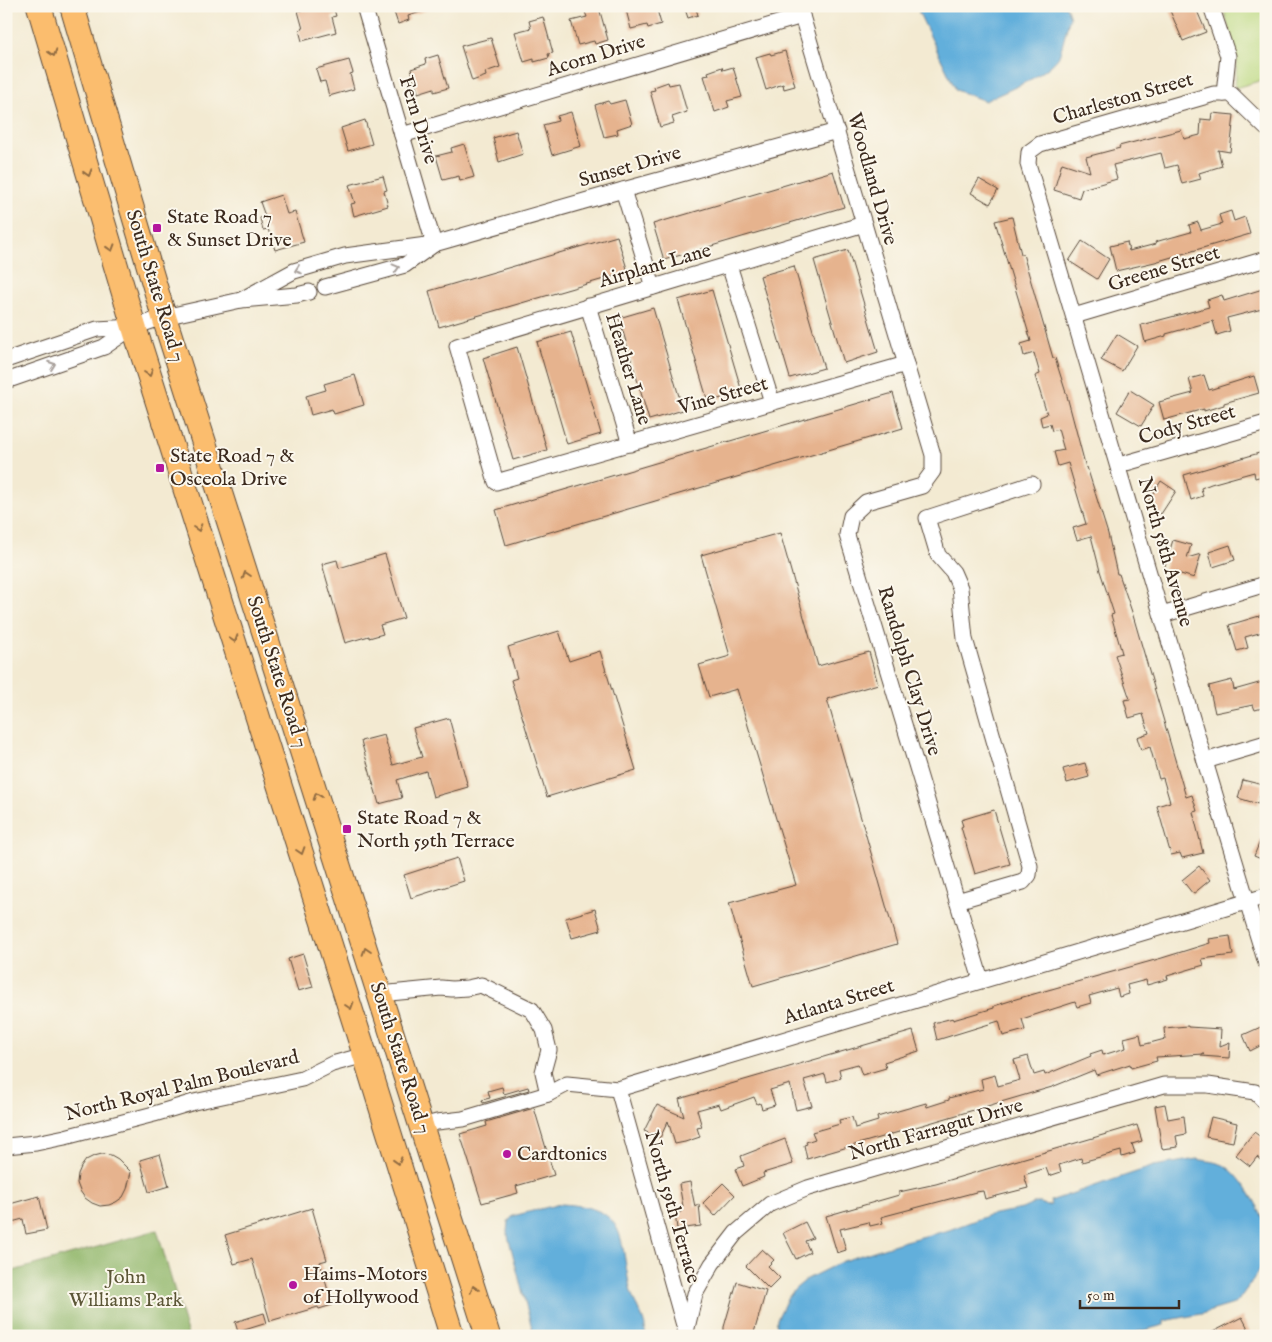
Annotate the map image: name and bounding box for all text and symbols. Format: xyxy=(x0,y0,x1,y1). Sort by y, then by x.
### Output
street label: Acorn Drive xyxy=(543,29,648,83)
one-way arrow xyxy=(47,48,57,57)
street label: Charleston Street xyxy=(1050,67,1196,131)
street label: Fern Drive xyxy=(393,73,443,167)
street label: Woodland Drive xyxy=(841,110,903,248)
street label: Sunset Drive xyxy=(576,140,684,194)
one-way arrow xyxy=(83,168,93,176)
place label: State Road 7 & Sunset Drive xyxy=(167,205,292,253)
street label: South State Road 7 xyxy=(120,207,190,365)
marker: State Road 7 & Sunset Drive xyxy=(151,222,163,234)
street label: Airplant Lane xyxy=(595,238,714,294)
street label: Greene Street xyxy=(1105,240,1223,298)
one-way arrow xyxy=(105,244,115,252)
one-way arrow xyxy=(392,263,400,274)
one-way arrow xyxy=(295,264,303,274)
street label: Heather Lane xyxy=(599,310,657,428)
one-way arrow xyxy=(48,361,56,371)
one-way arrow xyxy=(143,368,153,377)
street label: Vine Street xyxy=(674,371,771,421)
street label: Cody Street xyxy=(1136,399,1238,451)
place label: State Road 7 & Osceola Drive xyxy=(170,444,295,492)
marker: State Road 7 & Osceola Drive xyxy=(154,462,166,474)
street label: North 58th Avenue xyxy=(1132,474,1198,630)
one-way arrow xyxy=(193,523,203,531)
one-way arrow xyxy=(242,571,252,579)
street label: Randolph Clay Drive xyxy=(871,583,947,759)
street label: South State Road 7 xyxy=(241,593,313,751)
one-way arrow xyxy=(228,634,238,642)
one-way arrow xyxy=(313,792,323,801)
place label: State Road 7 & North 59th Terrace xyxy=(357,806,515,854)
marker: State Road 7 & North 59th Terrace xyxy=(341,823,353,835)
one-way arrow xyxy=(295,846,305,855)
one-way arrow xyxy=(362,947,372,956)
street label: Atlanta Street xyxy=(780,973,898,1031)
street label: South State Road 7 xyxy=(364,979,436,1137)
one-way arrow xyxy=(344,1001,354,1010)
street label: North Royal Palm Boulevard xyxy=(62,1045,302,1127)
street label: North Farragut Drive xyxy=(846,1093,1026,1167)
street label: North 59th Terrace xyxy=(638,1128,706,1286)
place label: Cardtonics xyxy=(517,1142,607,1167)
marker: Cardtonics xyxy=(501,1148,513,1160)
one-way arrow xyxy=(393,1156,403,1165)
place label: Haims-Motors of Hollywood xyxy=(303,1262,427,1310)
park label: John Williams Park xyxy=(69,1265,183,1313)
scale bar xyxy=(1080,1277,1178,1309)
marker: Haims-Motors of Hollywood xyxy=(287,1279,299,1291)
one-way arrow xyxy=(469,1286,479,1294)
text: 50 m xyxy=(1087,1286,1115,1305)

